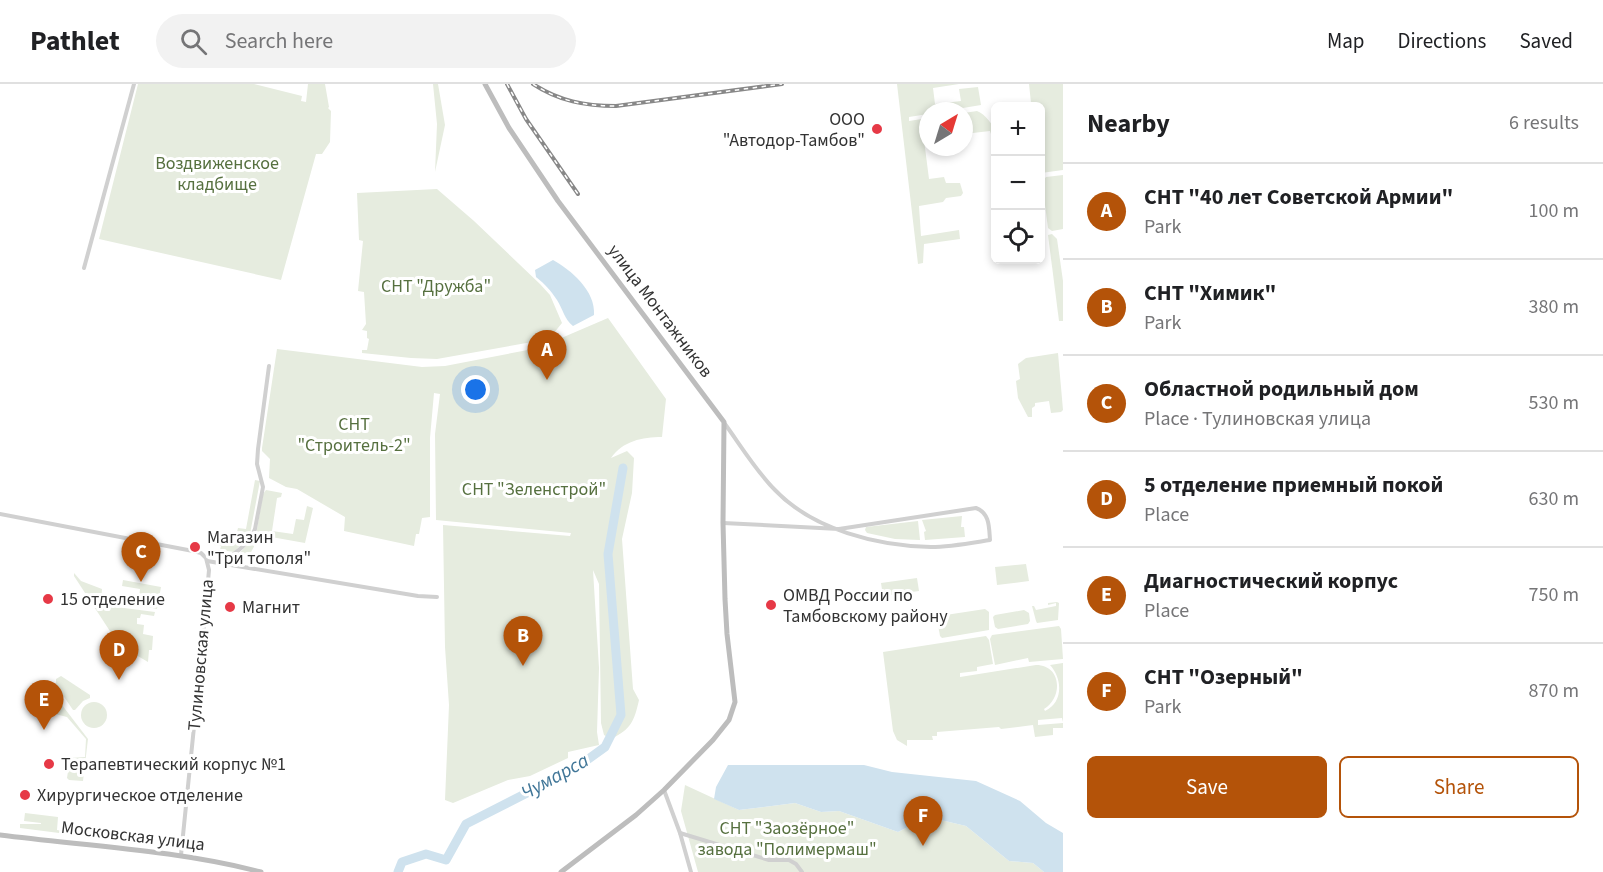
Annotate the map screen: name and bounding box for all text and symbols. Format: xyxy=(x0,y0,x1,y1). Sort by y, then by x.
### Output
search box xyxy=(156,14,576,68)
text: Pathlet xyxy=(30,21,120,61)
icon: search xyxy=(177,25,210,58)
text: Search here xyxy=(225,25,333,57)
text: Map xyxy=(1327,26,1365,56)
text: Directions xyxy=(1398,26,1486,56)
text: Saved xyxy=(1519,26,1573,56)
north arrow xyxy=(919,102,973,156)
map controls xyxy=(991,102,1045,264)
button: + xyxy=(991,102,1045,156)
text: Nearby xyxy=(1087,105,1170,142)
place label: ООО "Автодор-Тамбов" xyxy=(723,107,865,153)
text: 6 results xyxy=(1509,109,1579,137)
marker: ООО "Автодор-Тамбов" xyxy=(870,122,884,136)
park label: Воздвиженское кладбище xyxy=(155,151,279,197)
button: − xyxy=(991,156,1045,210)
text: СНТ "40 лет Советской Армии" xyxy=(1144,181,1453,213)
text: A xyxy=(1101,197,1112,225)
text: 100 m xyxy=(1529,197,1579,225)
button: locate xyxy=(991,210,1045,264)
text: Park xyxy=(1144,213,1181,241)
street label: улица Монтажников xyxy=(602,239,718,383)
park label: СНТ "Дружба" xyxy=(381,274,491,299)
text: СНТ "Химик" xyxy=(1144,277,1276,309)
text: B xyxy=(1100,293,1113,321)
text: 380 m xyxy=(1529,293,1579,321)
text: Park xyxy=(1144,309,1181,337)
pin: A xyxy=(528,330,566,380)
text: Областной родильный дом xyxy=(1144,373,1419,405)
your location xyxy=(461,375,490,404)
text: C xyxy=(1101,389,1112,417)
text: 530 m xyxy=(1529,389,1579,417)
text: Place · Тулиновская улица xyxy=(1144,405,1371,433)
park label: СНТ "Строитель-2" xyxy=(297,412,411,458)
text: 5 отделение приемный покой xyxy=(1144,469,1443,501)
park label: СНТ "Зеленстрой" xyxy=(462,477,606,502)
text: D xyxy=(1100,485,1113,513)
text: 630 m xyxy=(1529,485,1579,513)
text: Place xyxy=(1144,501,1189,529)
place label: Магазин "Три тополя" xyxy=(207,525,311,571)
pin: C xyxy=(122,532,160,582)
marker: Магазин "Три тополя" xyxy=(188,540,202,554)
text: Диагностический корпус xyxy=(1144,565,1398,597)
street label: Тулиновская улица xyxy=(182,578,220,732)
text: E xyxy=(1101,581,1112,609)
text: 750 m xyxy=(1529,581,1579,609)
place label: ОМВД России по Тамбовскому району xyxy=(783,583,948,629)
place label: 15 отделение xyxy=(60,587,165,612)
marker: 15 отделение xyxy=(41,592,55,606)
place label: Магнит xyxy=(242,595,300,620)
text: Place xyxy=(1144,597,1189,625)
marker: ОМВД России по Тамбовскому району xyxy=(764,598,778,612)
marker: Магнит xyxy=(223,600,237,614)
pin: B xyxy=(504,616,542,666)
pin: D xyxy=(100,630,138,680)
text: СНТ "Озерный" xyxy=(1144,661,1303,693)
text: F xyxy=(1101,677,1112,705)
text: 870 m xyxy=(1529,677,1579,705)
pin: E xyxy=(24,680,63,730)
text: Park xyxy=(1144,693,1181,721)
water label: Чумарса xyxy=(516,747,594,807)
place label: Терапевтический корпус №1 xyxy=(61,752,286,777)
button: Save xyxy=(1087,756,1327,818)
button: Share xyxy=(1339,756,1579,818)
marker: Терапевтический корпус №1 xyxy=(42,757,56,771)
place label: Хирургическое отделение xyxy=(37,783,243,808)
marker: Хирургическое отделение xyxy=(18,788,32,802)
pin: F xyxy=(904,796,942,846)
street label: Московская улица xyxy=(60,815,206,857)
park label: СНТ "Заозёрное" завода "Полимермаш" xyxy=(697,816,877,862)

